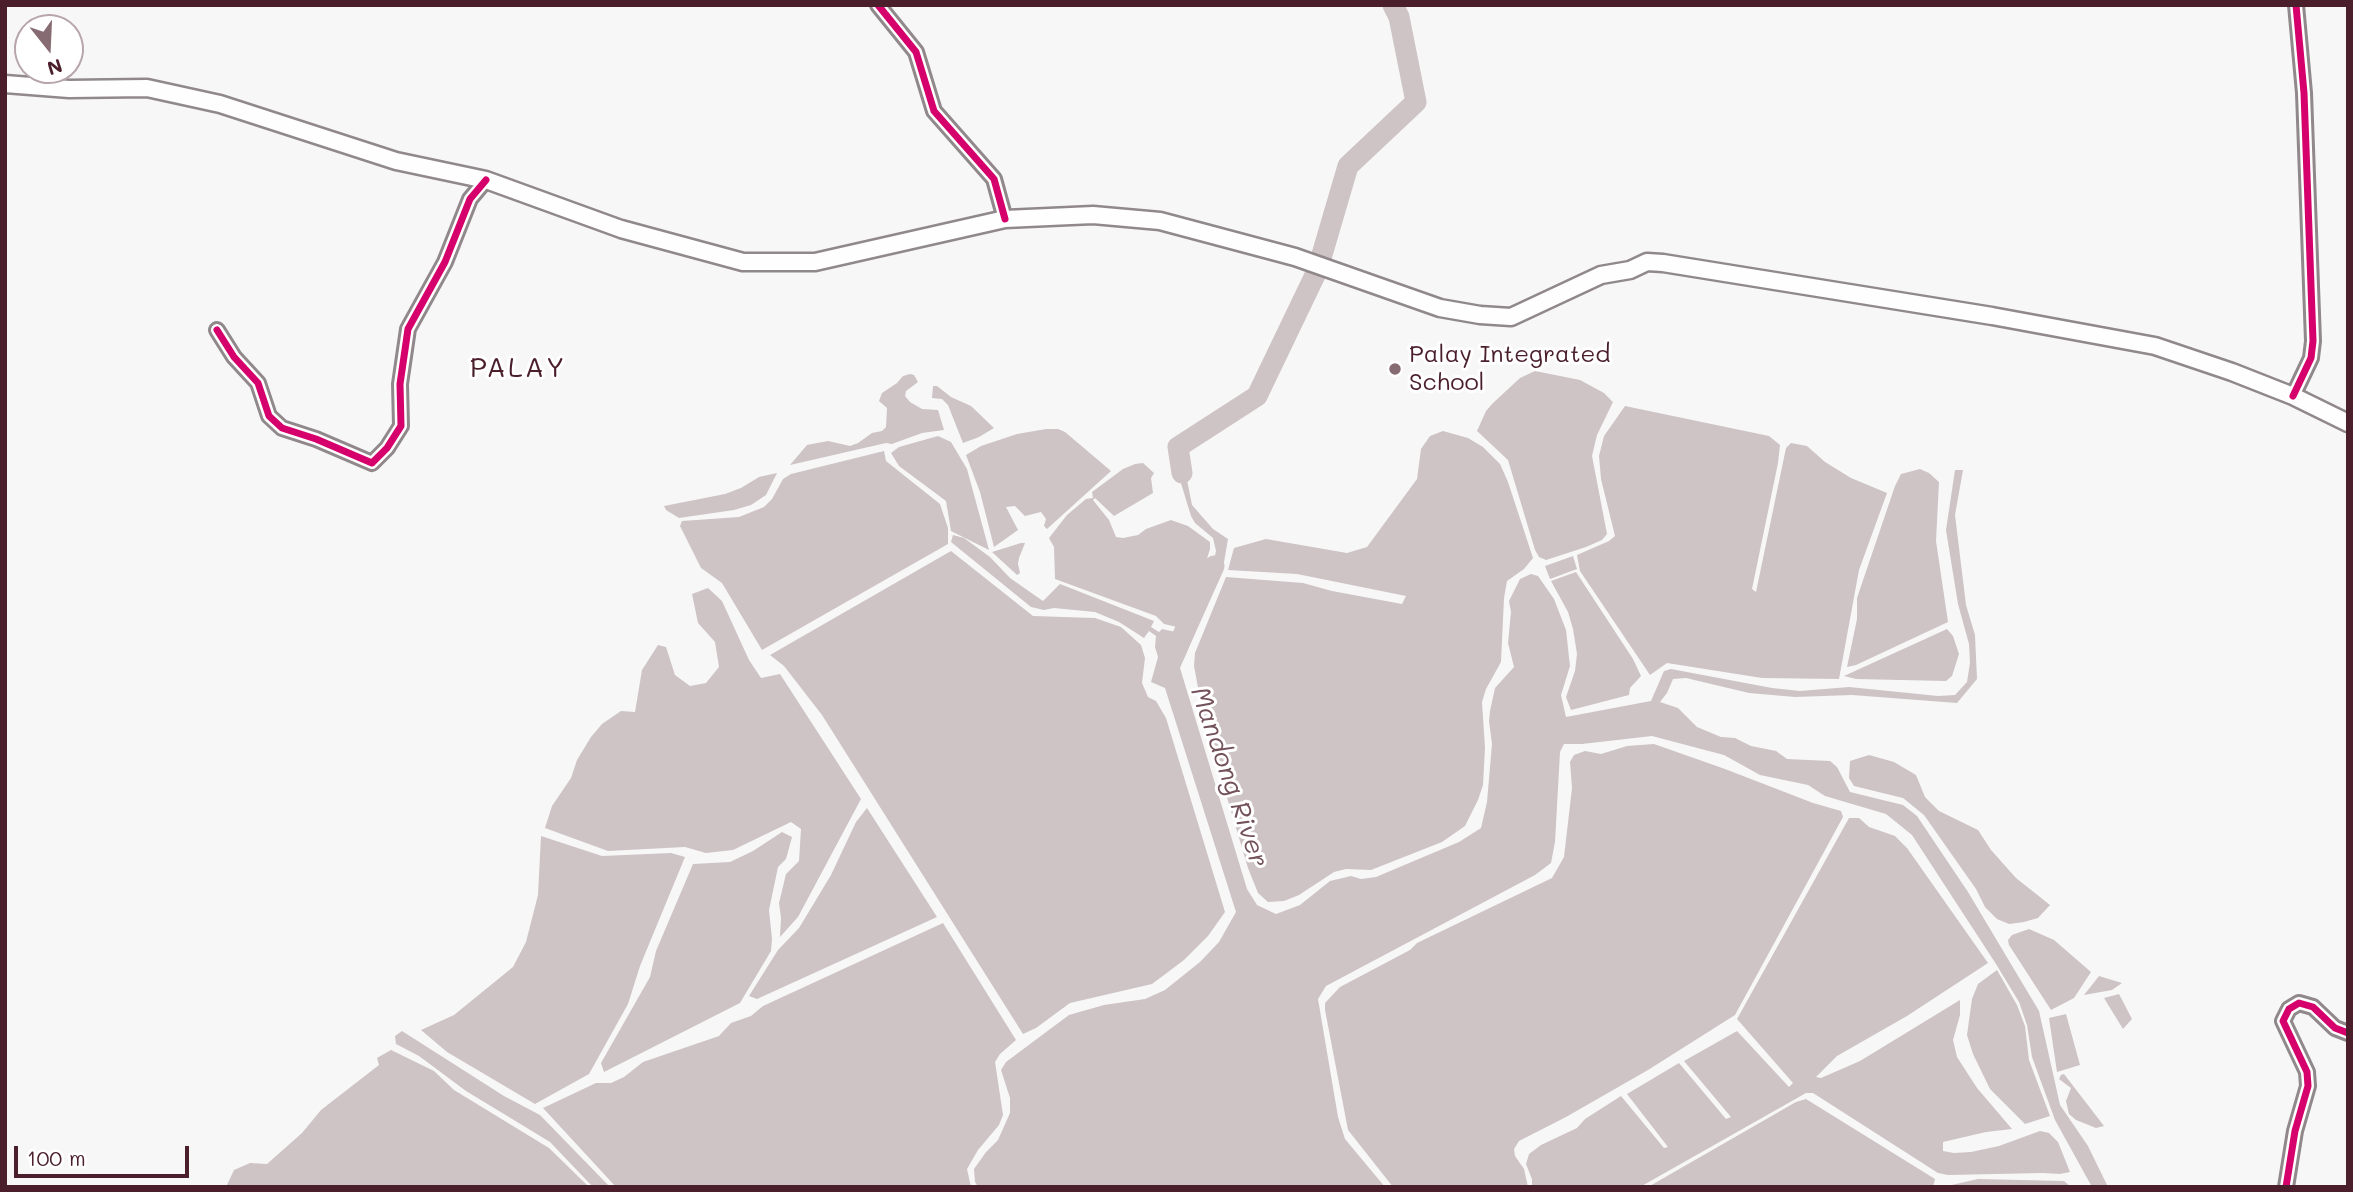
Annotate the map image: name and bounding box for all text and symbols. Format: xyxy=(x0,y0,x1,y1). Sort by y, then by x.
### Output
north arrow xyxy=(14,14,84,84)
text: N xyxy=(44,53,66,82)
place label: Palay Integrated School xyxy=(1409,341,1611,397)
district label: PALAY xyxy=(470,351,566,385)
marker: Palay Integrated School xyxy=(1387,361,1403,377)
water label: Mandong River xyxy=(1184,683,1274,871)
scale bar xyxy=(18,1132,192,1176)
text: 100 m xyxy=(27,1144,86,1171)

